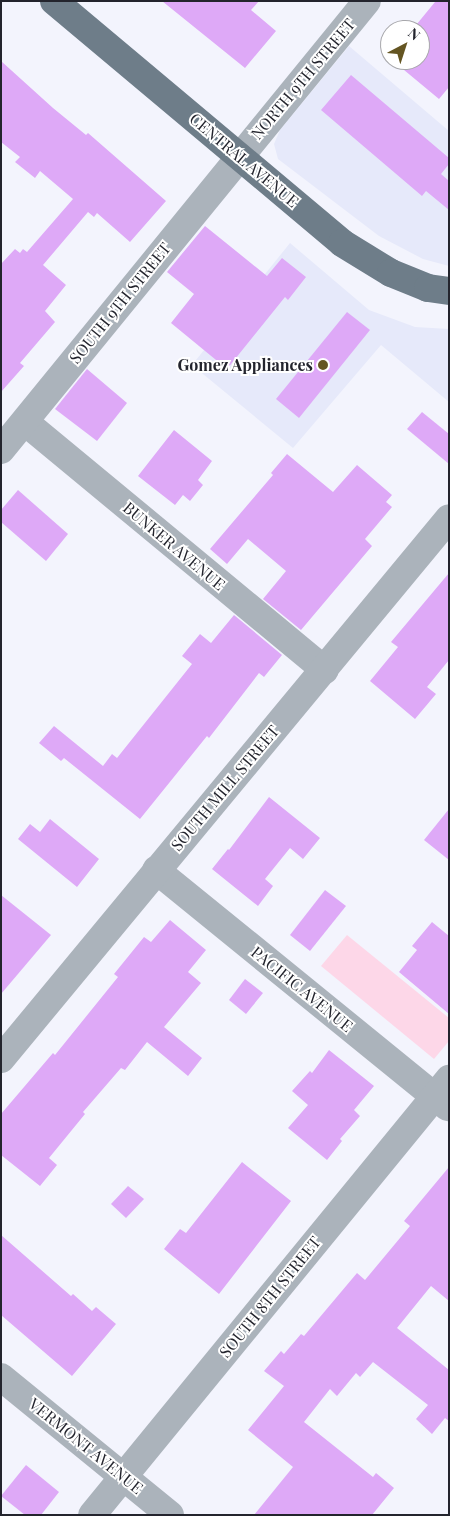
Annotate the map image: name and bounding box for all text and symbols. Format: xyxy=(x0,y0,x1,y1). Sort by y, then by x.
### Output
street label: NORTH 9TH STREET xyxy=(247,15,359,143)
north arrow xyxy=(380,20,430,70)
text: N xyxy=(404,23,424,44)
street label: CENTRAL AVENUE xyxy=(186,109,302,211)
street label: SOUTH 9TH STREET xyxy=(65,239,175,367)
place label: Gomez Appliances xyxy=(177,355,313,375)
marker: Gomez Appliances xyxy=(317,359,329,371)
street label: BUNKER AVENUE xyxy=(119,498,229,594)
street label: SOUTH MILL STREET xyxy=(167,721,283,855)
street label: PACIFIC AVENUE xyxy=(247,942,357,1036)
street label: SOUTH 8TH STREET xyxy=(215,1233,325,1361)
street label: VERMONT AVENUE xyxy=(25,1394,147,1498)

